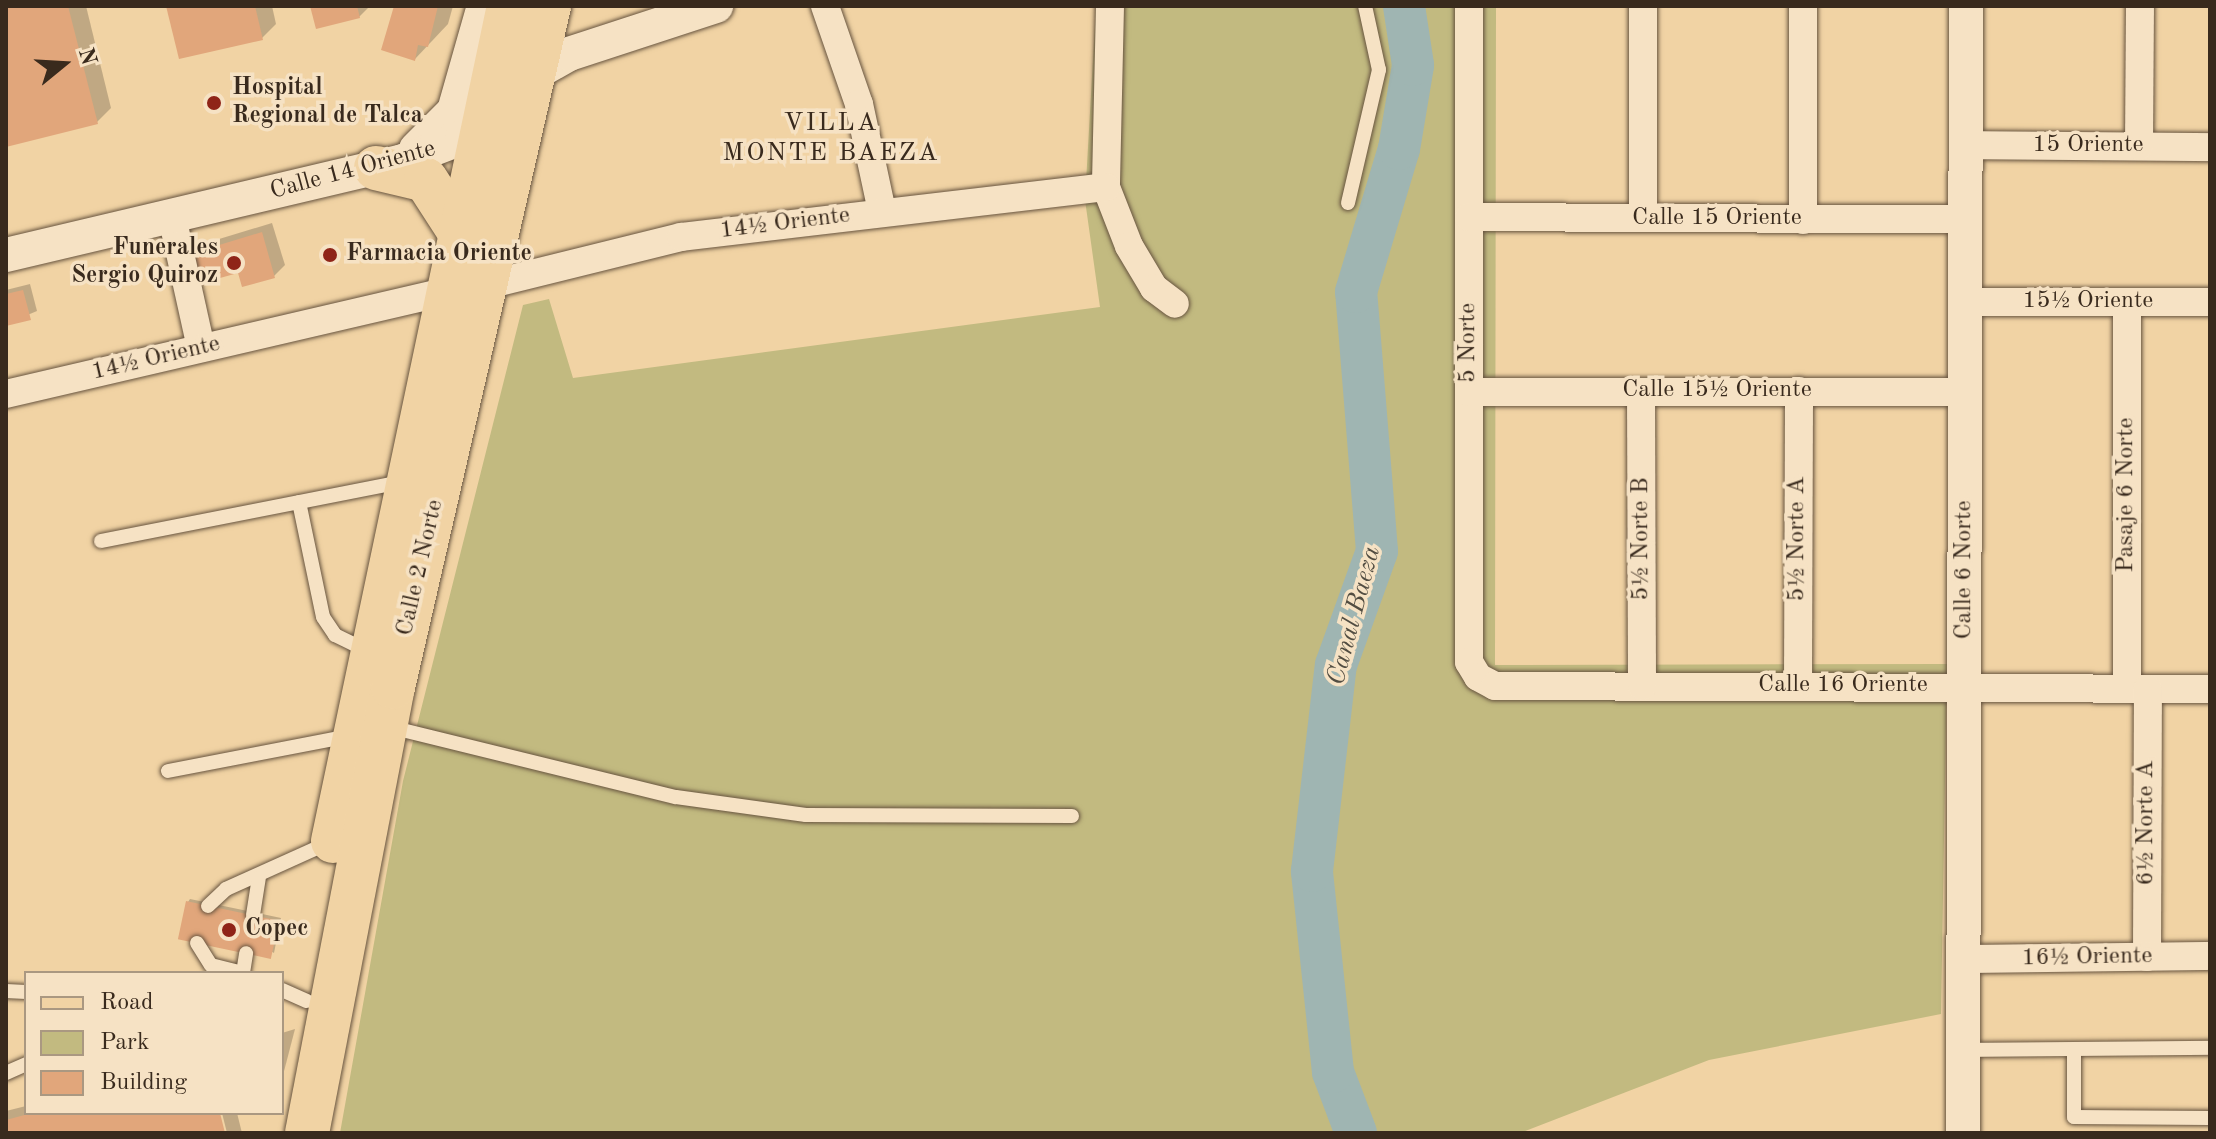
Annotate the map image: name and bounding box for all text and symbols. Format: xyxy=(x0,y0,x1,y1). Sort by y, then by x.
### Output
north arrow xyxy=(24,24,104,104)
text: N xyxy=(74,45,100,68)
place label: Hospital Regional de Talca xyxy=(232,75,423,131)
marker: Hospital Regional de Talca xyxy=(203,92,225,114)
district label: VILLA MONTE BAEZA xyxy=(722,108,940,170)
street label: 15 Oriente xyxy=(2032,132,2144,160)
street label: Calle 14 Oriente xyxy=(267,135,439,207)
street label: 14½ Oriente xyxy=(718,202,852,246)
street label: Calle 15 Oriente xyxy=(1632,205,1802,233)
place label: Funerales Sergio Quiroz xyxy=(71,235,218,291)
place label: Farmacia Oriente xyxy=(346,241,532,269)
marker: Farmacia Oriente xyxy=(321,246,339,264)
marker: Funerales Sergio Quiroz xyxy=(225,254,243,272)
street label: 15½ Oriente xyxy=(2023,288,2153,316)
street label: 5 Norte xyxy=(1455,303,1483,383)
street label: 14½ Oriente xyxy=(89,330,223,388)
street label: Calle 15½ Oriente xyxy=(1622,377,1812,405)
street label: Pasaje 6 Norte xyxy=(2113,417,2141,573)
street label: 5½ Norte A xyxy=(1784,476,1812,602)
street label: 5½ Norte B xyxy=(1628,477,1656,601)
street label: Calle 2 Norte xyxy=(391,497,451,639)
street label: Calle 6 Norte xyxy=(1951,501,1979,639)
water label: Canal Baeza xyxy=(1321,543,1389,689)
street label: Calle 16 Oriente xyxy=(1758,672,1928,700)
street label: 6½ Norte A xyxy=(2133,760,2161,886)
place label: Copec xyxy=(245,916,309,944)
marker: Copec xyxy=(220,921,238,939)
street label: 16½ Oriente xyxy=(2021,942,2153,974)
legend xyxy=(24,971,284,1115)
text: Road xyxy=(100,991,153,1015)
text: Park xyxy=(100,1031,149,1055)
text: Building xyxy=(100,1071,187,1095)

